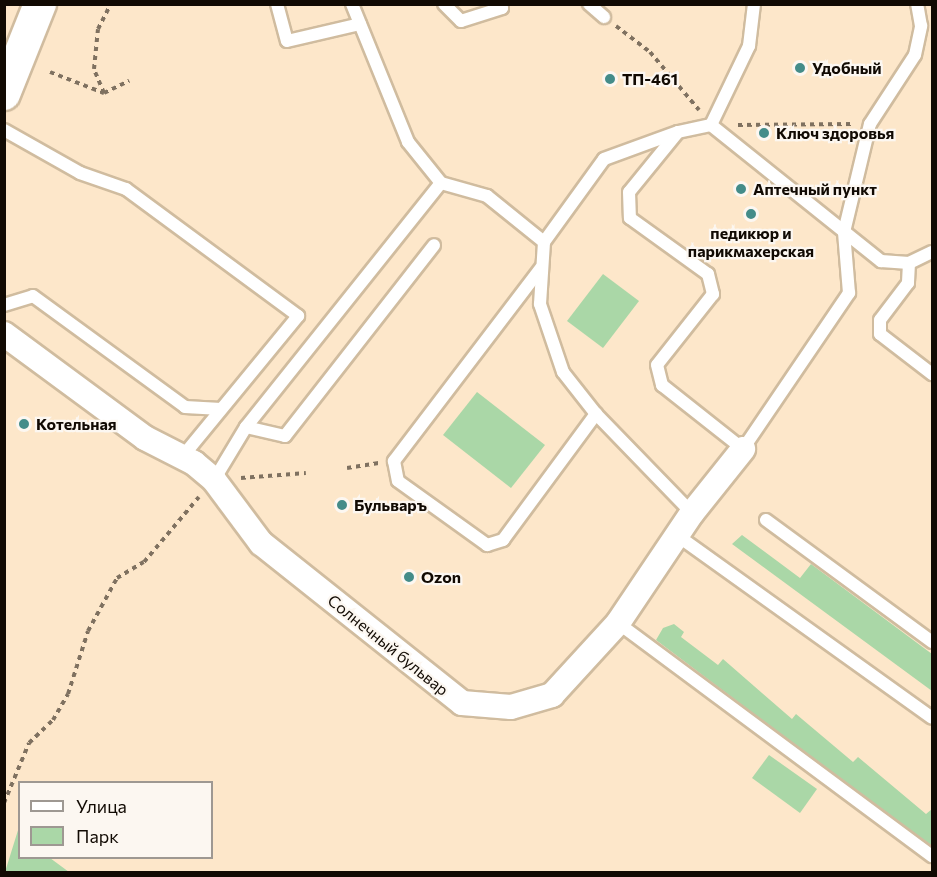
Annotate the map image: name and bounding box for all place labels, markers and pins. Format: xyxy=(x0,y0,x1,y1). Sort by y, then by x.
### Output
place label: Удобный xyxy=(812,58,882,78)
marker: Удобный xyxy=(793,61,807,75)
place label: ТП-461 xyxy=(622,69,678,89)
marker: ТП-461 xyxy=(603,72,617,86)
place label: Ключ здоровья xyxy=(776,123,894,143)
marker: Ключ здоровья xyxy=(757,126,771,140)
place label: Аптечный пункт xyxy=(753,179,877,199)
marker: Аптечный пункт xyxy=(734,182,748,196)
marker: педикюр и парикмахерская xyxy=(744,207,758,221)
place label: педикюр и парикмахерская xyxy=(688,223,814,261)
place label: Котельная xyxy=(36,414,117,434)
marker: Котельная xyxy=(17,417,31,431)
place label: Бульваръ xyxy=(354,495,427,515)
marker: Бульваръ xyxy=(335,498,349,512)
place label: Ozon xyxy=(421,567,461,587)
marker: Ozon xyxy=(402,570,416,584)

